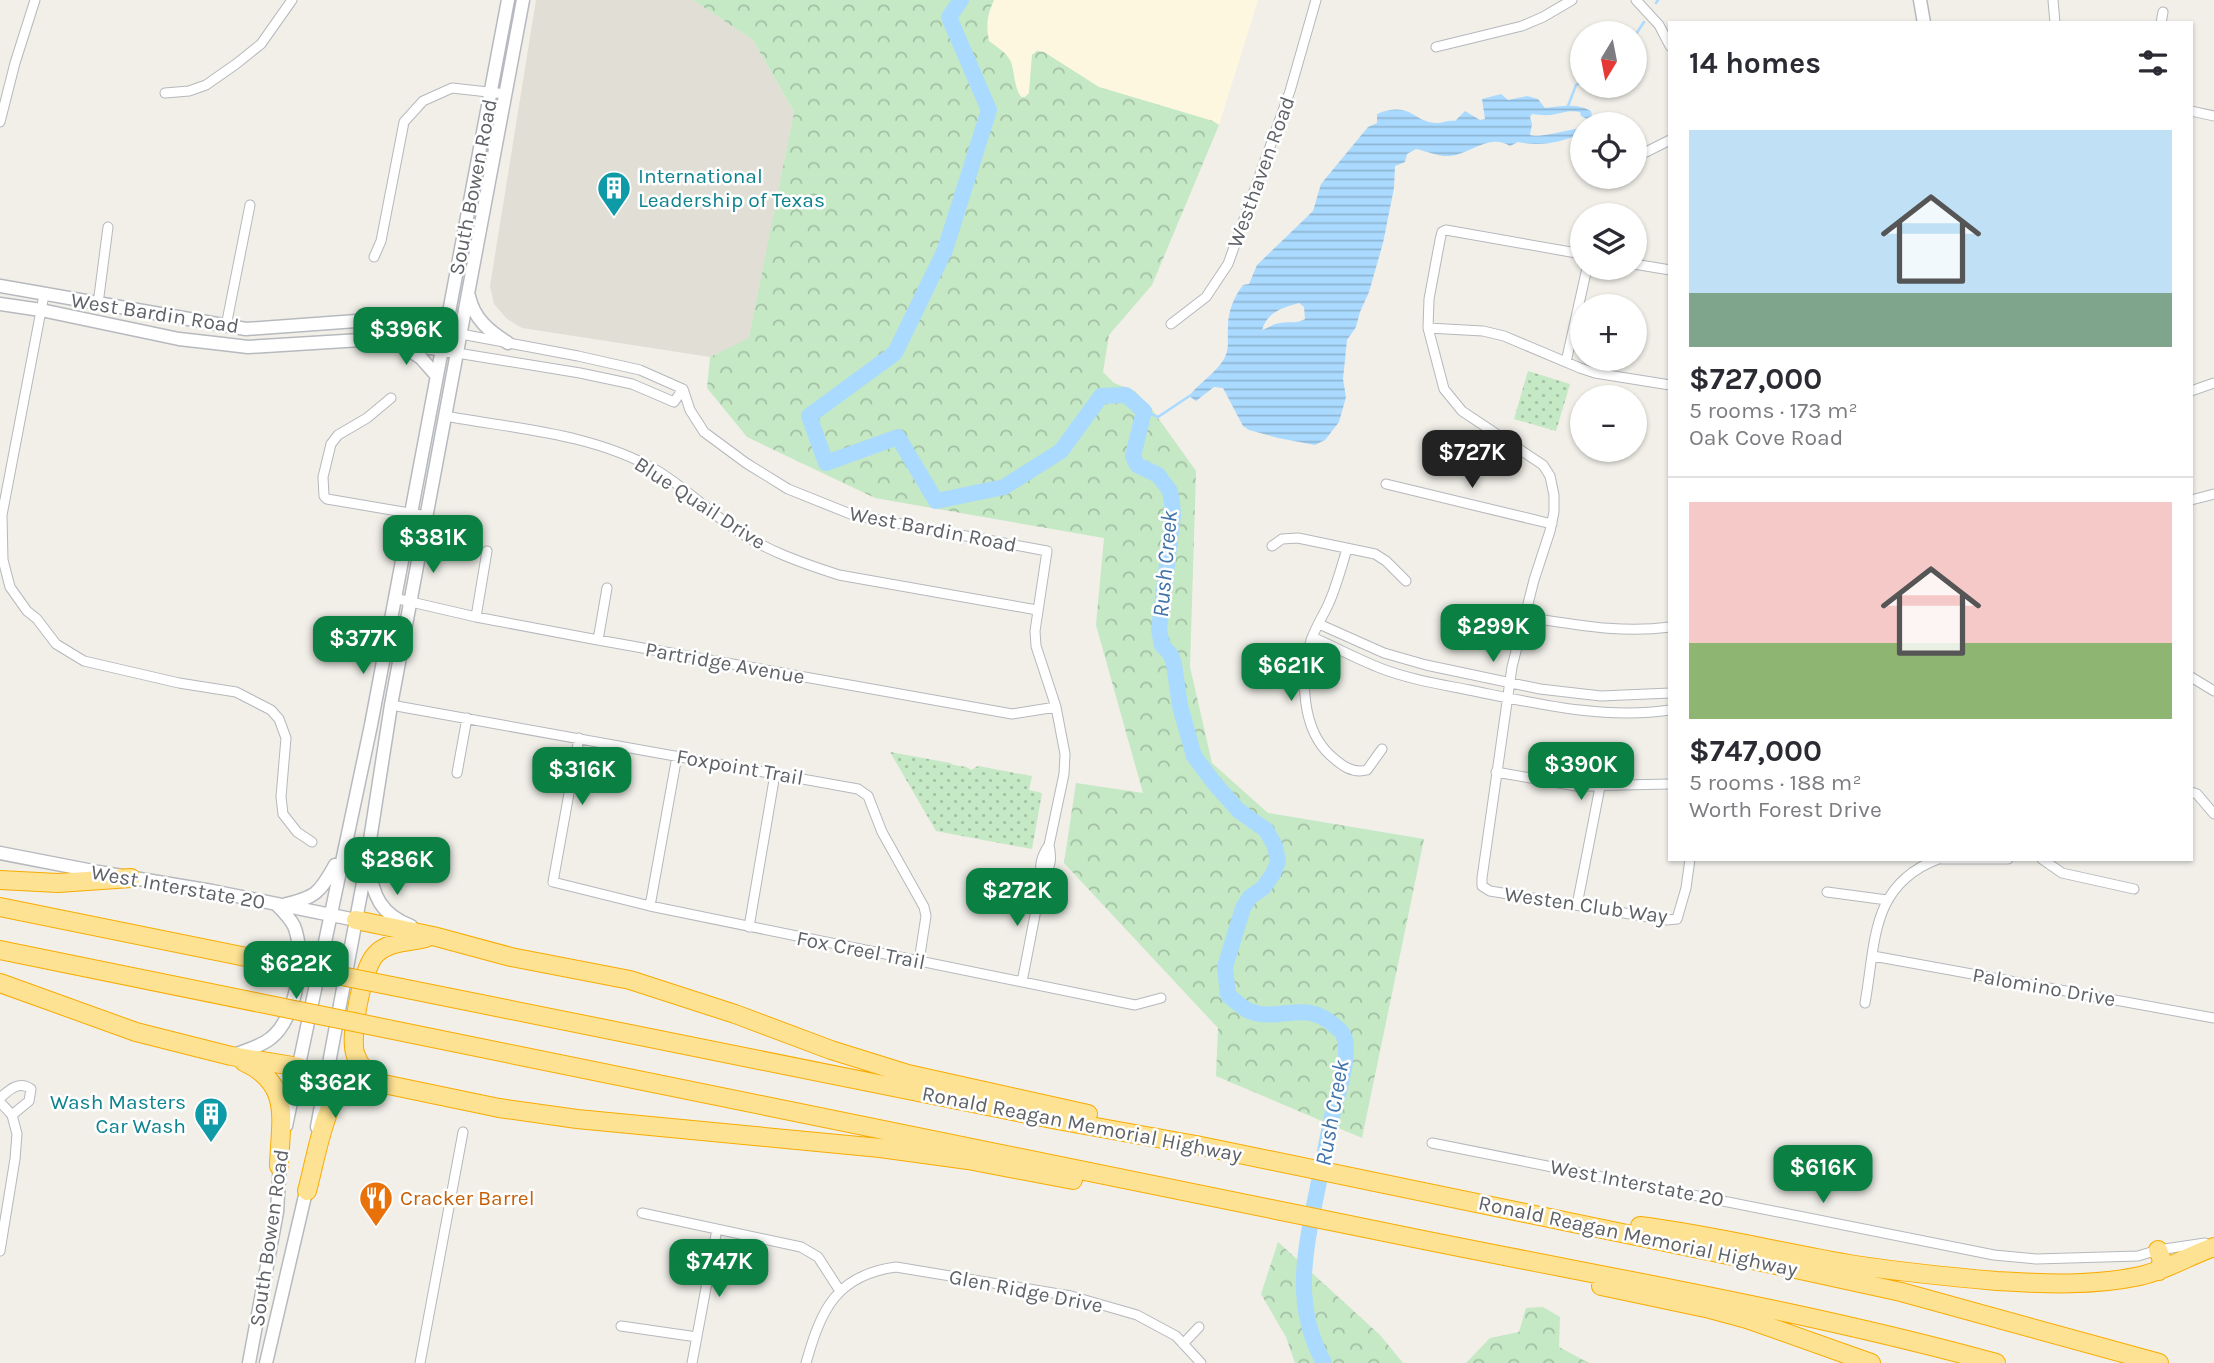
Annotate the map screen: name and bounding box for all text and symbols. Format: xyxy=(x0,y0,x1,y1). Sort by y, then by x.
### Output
north arrow xyxy=(1570,21,1647,98)
map controls xyxy=(1570,21,1647,462)
icon: filters xyxy=(2134,44,2172,82)
text: 14 homes xyxy=(1689,45,1821,81)
street label: Westhaven Road xyxy=(1222,93,1300,251)
street label: South Bowen Road xyxy=(444,97,502,277)
button: locate xyxy=(1570,112,1647,189)
place label: International Leadership of Texas xyxy=(638,164,825,212)
building icon: International Leadership of Texas xyxy=(595,169,633,218)
icon: home xyxy=(1868,176,1994,302)
button: layers xyxy=(1570,203,1647,280)
street label: West Bardin Road xyxy=(69,288,241,338)
button: + xyxy=(1570,294,1647,371)
pin: $396K xyxy=(357,308,455,367)
text: $396K xyxy=(369,316,443,343)
text: $727,000 xyxy=(1689,361,1822,397)
button: − xyxy=(1570,385,1647,462)
text: 5 rooms · 173 m² xyxy=(1689,397,1858,424)
text: Oak Cove Road xyxy=(1689,424,1843,451)
pin: $727K xyxy=(1423,430,1521,490)
text: $727K xyxy=(1438,439,1506,466)
street label: Blue Quail Drive xyxy=(630,452,770,554)
street label: West Bardin Road xyxy=(847,501,1019,557)
water label: Rush Creek xyxy=(1147,509,1183,619)
pin: $381K xyxy=(384,516,482,575)
text: $381K xyxy=(399,524,467,551)
icon: home xyxy=(1868,548,1994,674)
pin: $299K xyxy=(1444,604,1542,664)
text: $299K xyxy=(1457,613,1529,640)
pin: $377K xyxy=(314,616,412,676)
text: $377K xyxy=(329,625,397,652)
street label: Partridge Avenue xyxy=(643,637,807,689)
pin: $621K xyxy=(1242,644,1340,703)
text: $621K xyxy=(1258,652,1324,679)
text: $747,000 xyxy=(1689,733,1822,769)
pin: $390K xyxy=(1532,742,1630,802)
street label: Foxpoint Trail xyxy=(675,744,805,790)
pin: $316K xyxy=(533,748,631,807)
text: $390K xyxy=(1544,751,1618,778)
text: $316K xyxy=(548,756,616,783)
text: 5 rooms · 188 m² xyxy=(1689,769,1862,796)
text: Worth Forest Drive xyxy=(1689,796,1882,823)
pin: $286K xyxy=(348,838,446,897)
text: $286K xyxy=(360,846,434,873)
street label: West Interstate 20 xyxy=(89,860,267,914)
pin: $272K xyxy=(968,869,1066,928)
text: $272K xyxy=(982,877,1052,904)
street label: Westen Club Way xyxy=(1503,882,1669,928)
street label: Fox Creel Trail xyxy=(795,926,927,974)
pin: $622K xyxy=(247,942,345,1001)
text: $622K xyxy=(260,950,332,977)
street label: Palomino Drive xyxy=(1971,963,2117,1011)
water label: Rush Creek xyxy=(1309,1058,1355,1168)
pin: $362K xyxy=(286,1060,384,1120)
text: $362K xyxy=(298,1069,372,1096)
street label: Ronald Reagan Memorial Highway xyxy=(920,1081,1244,1167)
place label: Wash Masters Car Wash xyxy=(50,1090,186,1138)
building icon: Wash Masters Car Wash xyxy=(192,1095,230,1144)
pin: $616K xyxy=(1774,1146,1872,1205)
street label: South Bowen Road xyxy=(245,1148,293,1328)
street label: West Interstate 20 xyxy=(1548,1154,1726,1212)
text: $616K xyxy=(1789,1154,1857,1181)
restaurant icon: Cracker Barrel xyxy=(357,1179,395,1228)
place label: Cracker Barrel xyxy=(400,1186,535,1210)
street label: Ronald Reagan Memorial Highway xyxy=(1476,1190,1800,1282)
pin: $747K xyxy=(670,1240,768,1299)
text: $747K xyxy=(685,1248,753,1275)
street label: Glen Ridge Drive xyxy=(947,1264,1105,1318)

